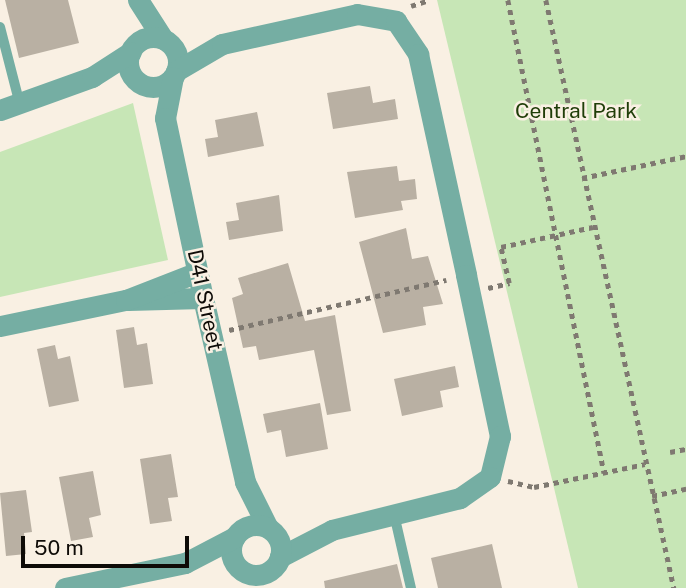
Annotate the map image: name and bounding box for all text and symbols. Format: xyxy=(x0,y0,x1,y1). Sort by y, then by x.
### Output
park label: Central Park xyxy=(515,98,637,124)
street label: D41 Street xyxy=(182,247,228,353)
scale bar xyxy=(24,522,192,566)
text: 50 m xyxy=(34,535,84,560)

